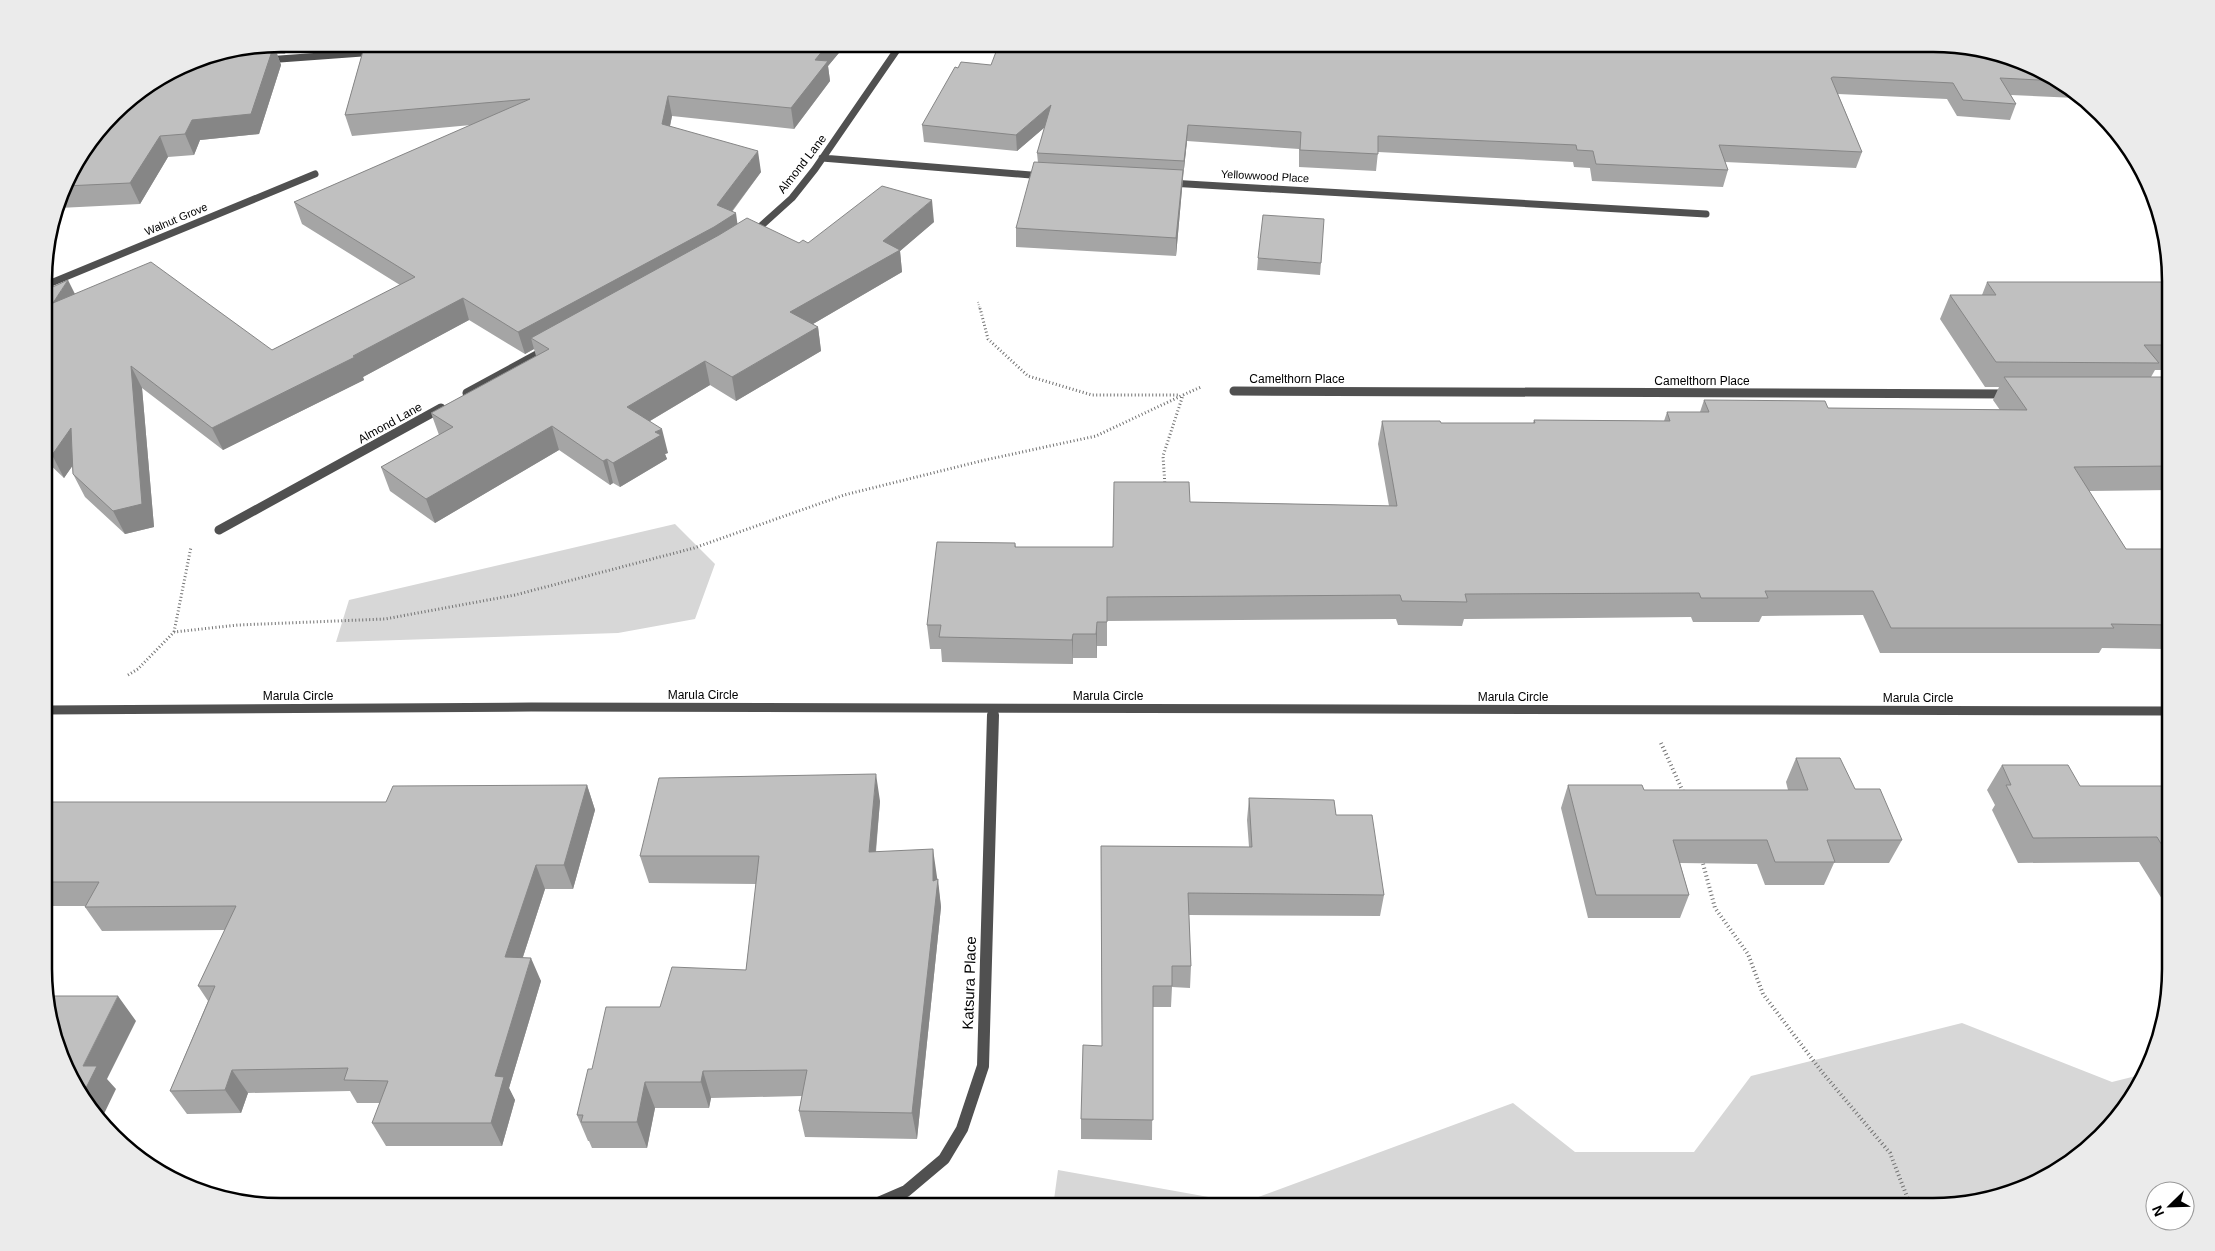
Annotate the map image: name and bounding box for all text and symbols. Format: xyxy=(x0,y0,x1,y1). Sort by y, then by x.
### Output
street label: Almond Lane xyxy=(775,132,829,196)
street label: Yellowwood Place xyxy=(1221,168,1309,184)
street label: Walnut Grove xyxy=(143,200,209,238)
street label: Camelthorn Place xyxy=(1249,372,1345,386)
street label: Camelthorn Place xyxy=(1654,374,1750,388)
street label: Almond Lane xyxy=(356,400,425,446)
street label: Marula Circle xyxy=(668,688,739,702)
street label: Marula Circle xyxy=(263,689,334,703)
street label: Marula Circle xyxy=(1073,689,1144,703)
street label: Marula Circle xyxy=(1478,690,1549,704)
street label: Marula Circle xyxy=(1883,691,1954,705)
street label: Katsura Place xyxy=(959,936,979,1030)
north arrow xyxy=(2145,1181,2195,1231)
text: N xyxy=(2149,1203,2167,1219)

